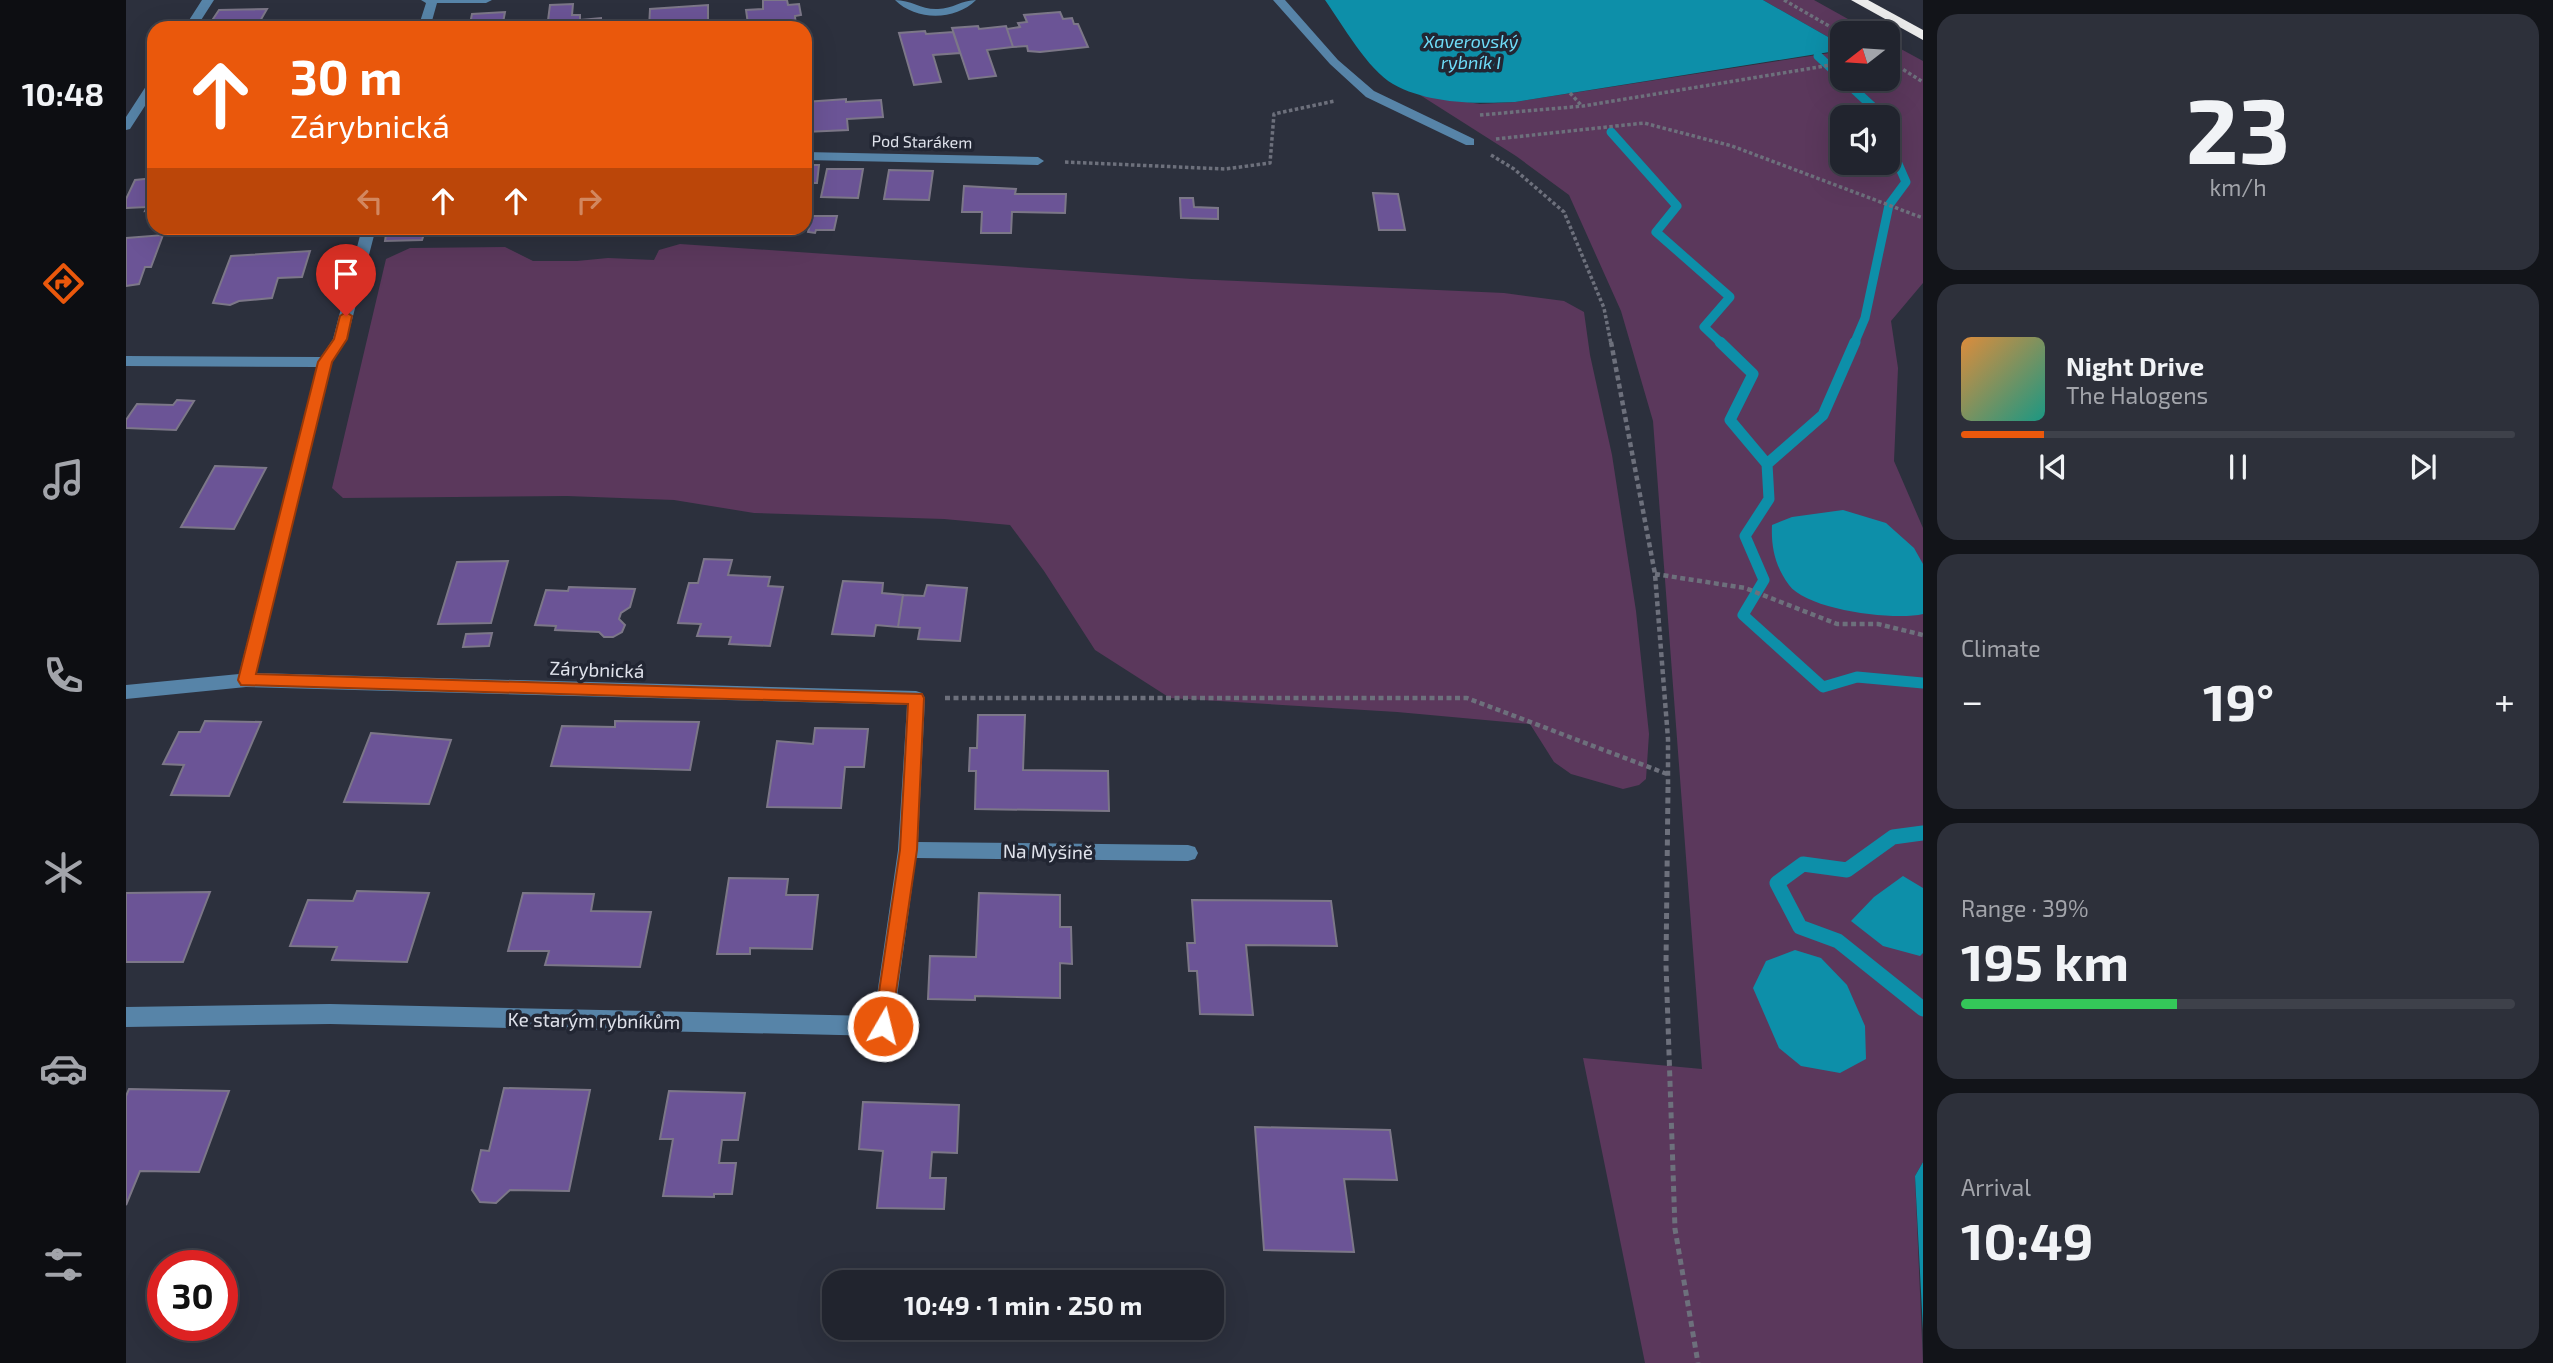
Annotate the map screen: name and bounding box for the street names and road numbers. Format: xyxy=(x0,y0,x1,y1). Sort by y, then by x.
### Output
street label: Pod Starákem xyxy=(872,131,972,151)
street label: Zárybnická xyxy=(549,656,645,682)
street label: Na Myšině xyxy=(1003,839,1093,863)
street label: Ke starým rybníkům xyxy=(507,1007,681,1033)

